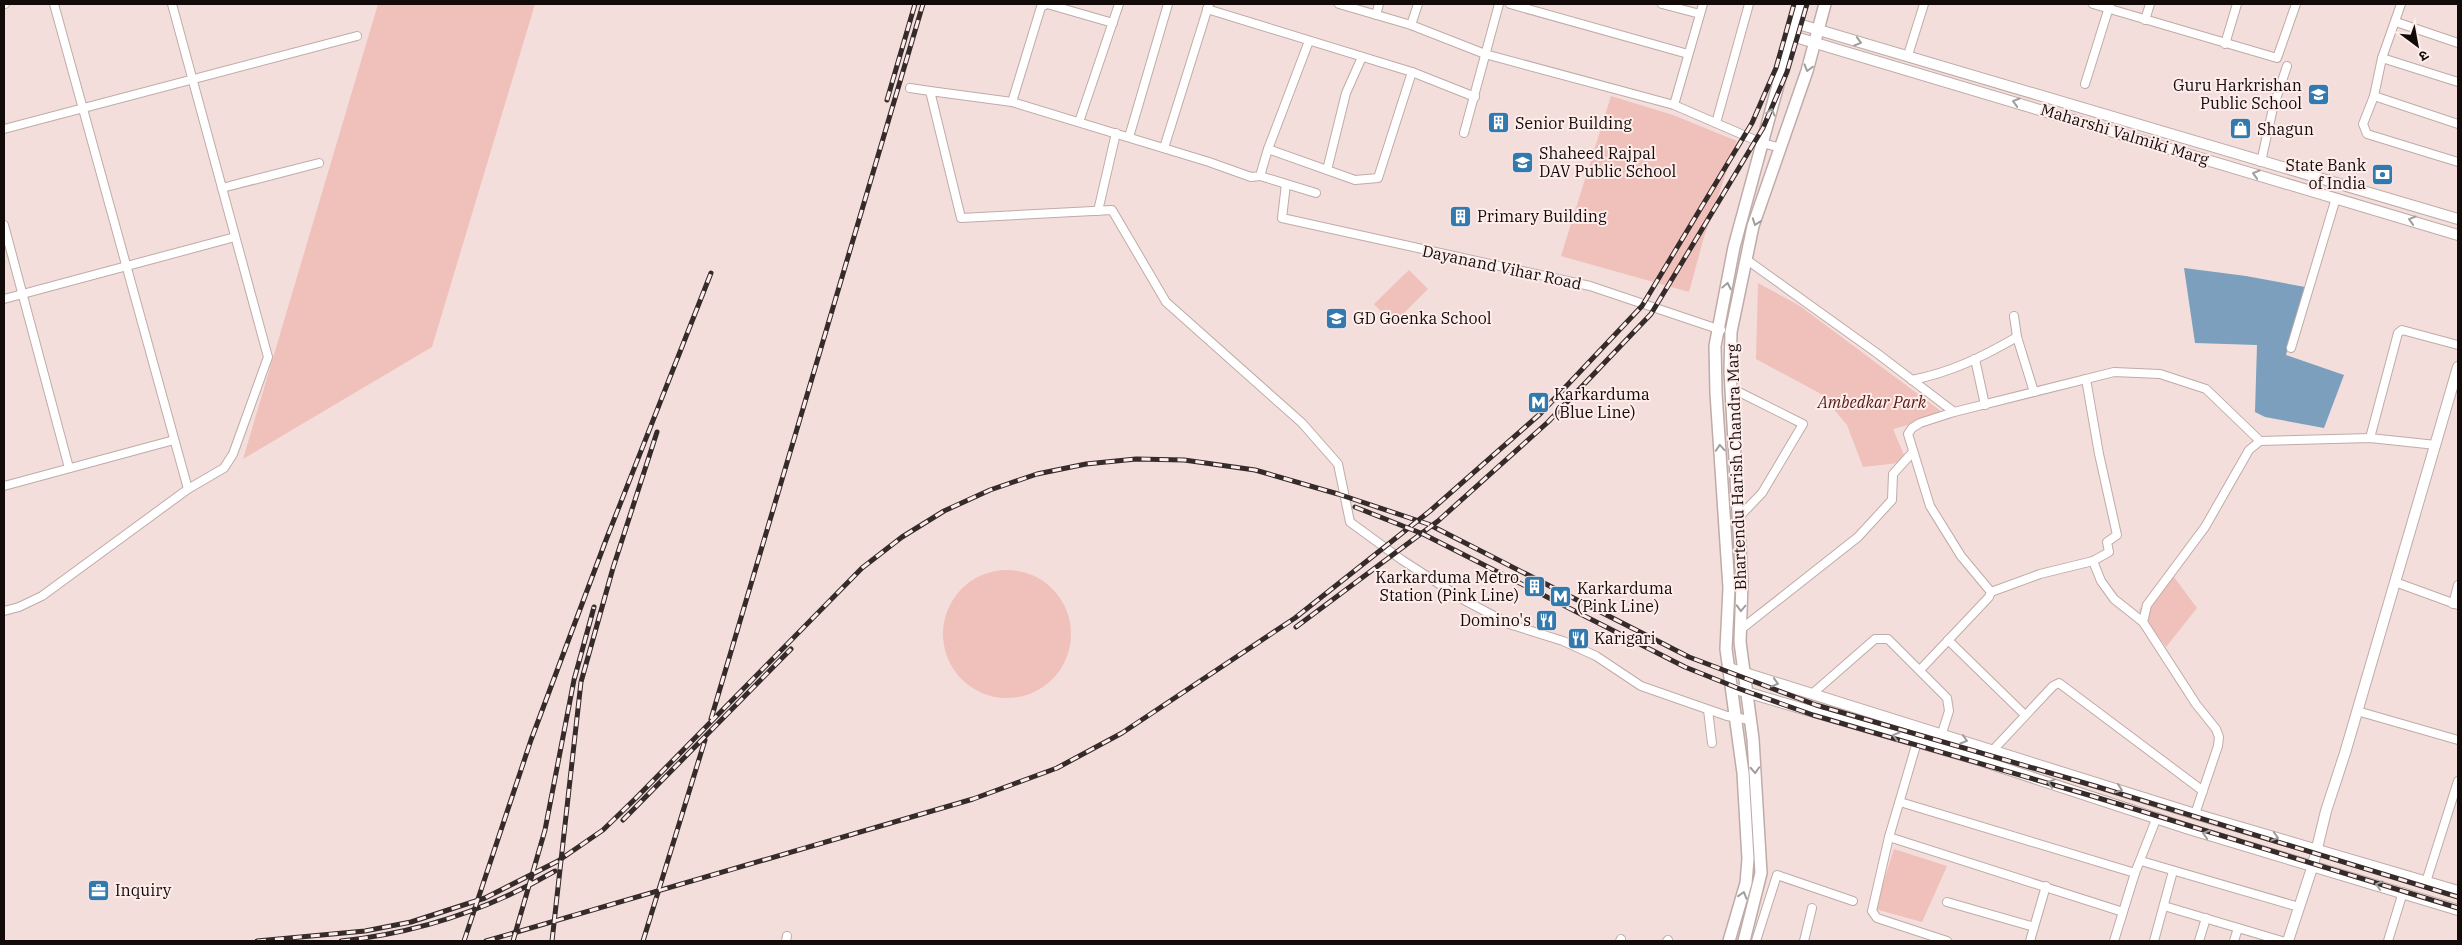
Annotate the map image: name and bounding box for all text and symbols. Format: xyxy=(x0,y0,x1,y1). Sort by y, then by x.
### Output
north arrow xyxy=(2392,20,2442,70)
one-way arrow xyxy=(1854,36,1862,46)
text: उ xyxy=(2415,46,2432,66)
one-way arrow xyxy=(1803,63,1813,71)
place label: Guru Harkrishan Public School xyxy=(2173,75,2302,113)
school or university icon: Guru Harkrishan Public School xyxy=(2306,82,2330,106)
one-way arrow xyxy=(2013,98,2021,108)
street label: Maharshi Valmiki Marg xyxy=(2038,99,2212,169)
one-way arrow xyxy=(1765,108,1775,116)
building icon: Senior Building xyxy=(1487,111,1511,135)
place label: Senior Building xyxy=(1515,113,1632,133)
shop icon: Shagun xyxy=(2229,117,2253,141)
place label: Shagun xyxy=(2257,119,2314,139)
place label: Shaheed Rajpal DAV Public School xyxy=(1539,143,1677,181)
school or university icon: Shaheed Rajpal DAV Public School xyxy=(1511,150,1535,174)
place label: State Bank of India xyxy=(2285,155,2367,193)
bank icon: State Bank of India xyxy=(2370,162,2394,186)
one-way arrow xyxy=(2252,169,2261,179)
building icon: Primary Building xyxy=(1449,204,1473,228)
place label: Primary Building xyxy=(1477,206,1607,226)
one-way arrow xyxy=(2408,216,2416,226)
one-way arrow xyxy=(1752,217,1762,225)
street label: Dayanand Vihar Road xyxy=(1420,240,1584,294)
one-way arrow xyxy=(1721,282,1731,291)
school or university icon: GD Goenka School xyxy=(1325,306,1349,330)
place label: GD Goenka School xyxy=(1353,308,1492,328)
street label: Bhartendu Harish Chandra Marg xyxy=(1722,343,1750,591)
place label: Karkarduma (Blue Line) xyxy=(1554,384,1650,422)
metro station icon: Karkarduma (Blue Line) xyxy=(1526,391,1550,415)
park label: Ambedkar Park xyxy=(1817,392,1927,412)
one-way arrow xyxy=(1714,443,1725,451)
place label: Karkarduma Metro Station (Pink Line) xyxy=(1375,567,1519,605)
building icon: Karkarduma Metro Station (Pink Line) xyxy=(1523,574,1547,598)
place label: Karkarduma (Pink Line) xyxy=(1577,578,1673,616)
metro station icon: Karkarduma (Pink Line) xyxy=(1549,585,1573,609)
one-way arrow xyxy=(1736,604,1746,612)
restaurant icon: Domino's xyxy=(1535,608,1559,632)
place label: Domino's xyxy=(1460,610,1531,630)
restaurant icon: Karigari xyxy=(1566,626,1590,650)
place label: Karigari xyxy=(1594,628,1655,648)
one-way arrow xyxy=(1771,677,1779,687)
one-way arrow xyxy=(1892,731,1901,741)
one-way arrow xyxy=(1960,735,1968,745)
one-way arrow xyxy=(1749,766,1760,774)
one-way arrow xyxy=(2048,779,2056,789)
one-way arrow xyxy=(2115,783,2123,793)
one-way arrow xyxy=(2202,829,2210,839)
one-way arrow xyxy=(2270,831,2278,841)
office icon: Inquiry xyxy=(87,878,111,902)
place label: Inquiry xyxy=(115,880,172,900)
one-way arrow xyxy=(2375,880,2383,890)
one-way arrow xyxy=(1737,891,1747,899)

